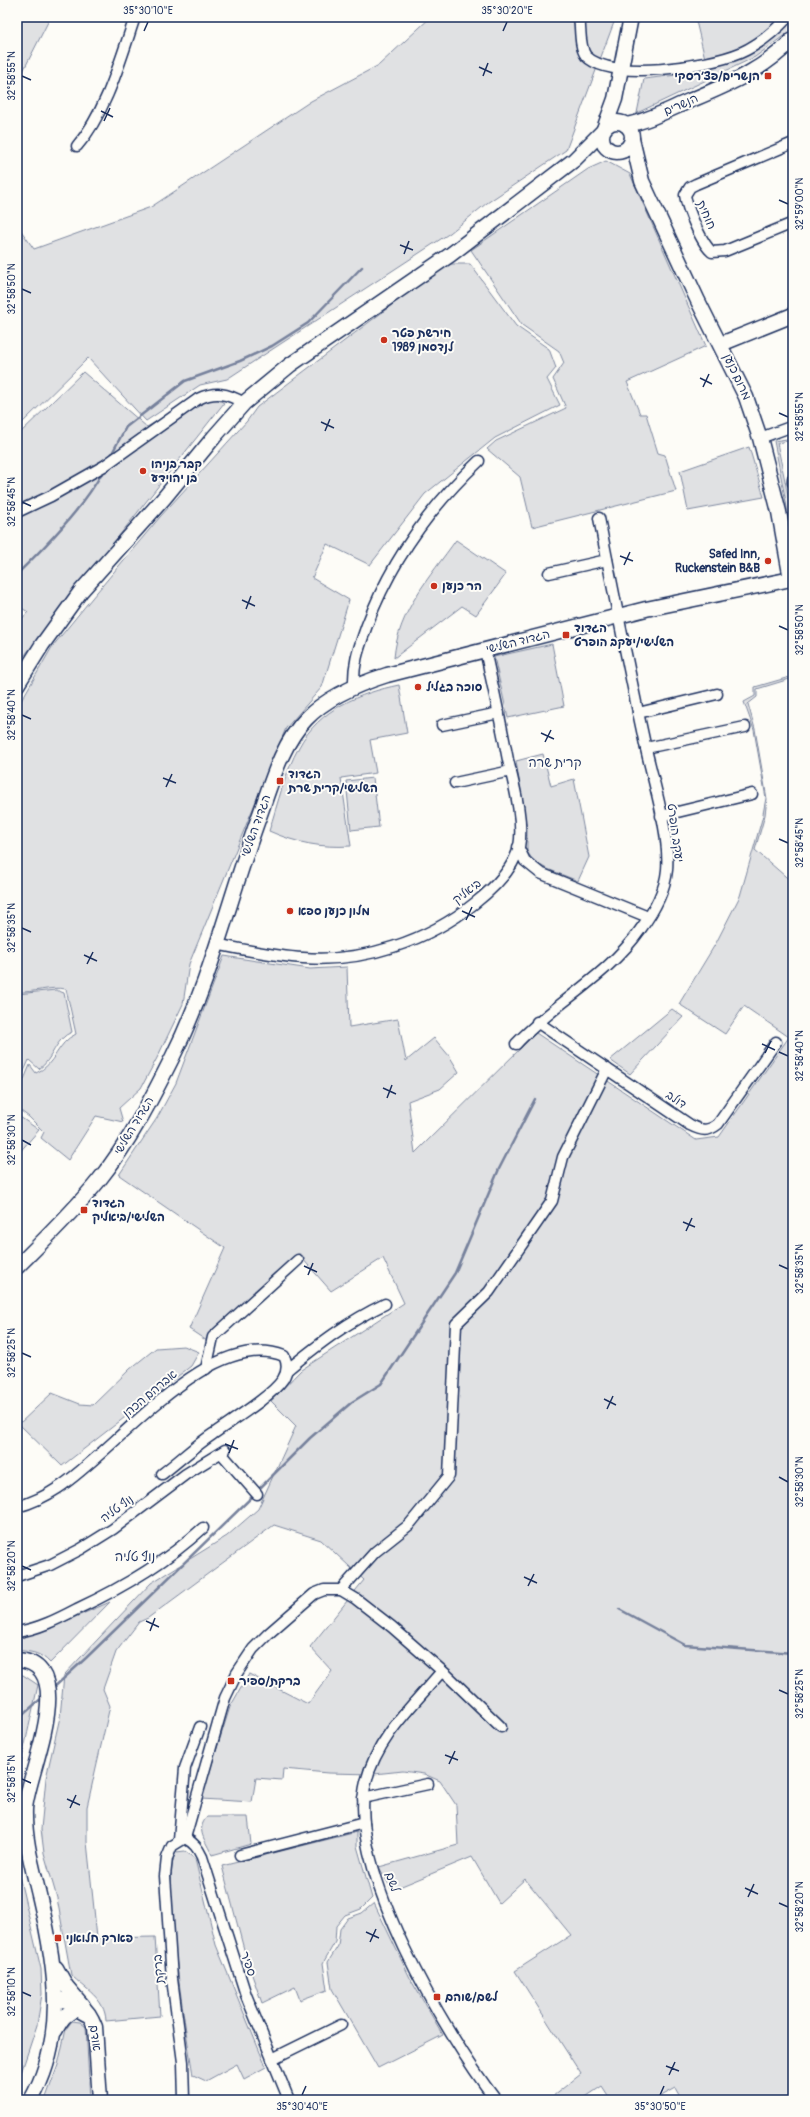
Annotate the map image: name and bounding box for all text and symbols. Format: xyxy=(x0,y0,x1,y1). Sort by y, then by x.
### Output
text: 35°30'10"E xyxy=(123,5,173,17)
text: 35°30'20"E xyxy=(481,5,533,17)
text: 32°58'55"N xyxy=(6,51,18,101)
place label: הנשרים/פצ׳רסקי xyxy=(675,69,760,84)
marker: הנשרים/פצ׳רסקי xyxy=(763,71,773,81)
street label: הנשרים xyxy=(662,91,700,119)
text: 32°59'00"N xyxy=(794,177,806,230)
street label: חוחית xyxy=(693,198,719,232)
text: 32°58'50"N xyxy=(6,263,18,315)
place label: חירשת פטר לנדסמן 1989 xyxy=(392,326,454,355)
marker: חירשת פטר לנדסמן 1989 xyxy=(379,335,389,345)
street label: מרום כנען xyxy=(720,351,754,403)
text: 32°58'55"N xyxy=(794,392,806,442)
place label: קבר בניהו בן יהוידע xyxy=(151,457,202,486)
marker: קבר בניהו בן יהוידע xyxy=(138,466,148,476)
text: 32°58'45"N xyxy=(6,477,18,527)
place label: Safed Inn, Ruckenstein B&B xyxy=(675,547,760,576)
marker: Safed Inn, Ruckenstein B&B xyxy=(763,556,773,566)
place label: הר כנען xyxy=(442,579,482,594)
marker: הר כנען xyxy=(429,581,439,591)
text: 32°58'50"N xyxy=(794,604,806,656)
place label: הגדוד השלישי/יעקב הופרט xyxy=(574,621,674,650)
street label: הגדוד השלישי xyxy=(484,627,552,657)
marker: הגדוד השלישי/יעקב הופרט xyxy=(561,630,571,640)
place label: סוכה בגליל xyxy=(426,680,483,695)
marker: סוכה בגליל xyxy=(413,682,423,692)
text: 32°58'40"N xyxy=(6,689,18,741)
district label: קרית שרה xyxy=(528,755,582,771)
place label: הגדוד השלישי/קרית שרת xyxy=(287,767,378,796)
marker: הגדוד השלישי/קרית שרת xyxy=(275,776,285,786)
street label: הגדוד השלישי xyxy=(238,793,274,859)
street label: יעקב הופרט xyxy=(663,802,687,864)
text: 32°58'45"N xyxy=(794,818,806,868)
street label: ביאליק xyxy=(450,876,484,908)
text: 32°58'35"N xyxy=(6,903,18,953)
place label: מלון כנען ספא xyxy=(298,904,370,919)
marker: מלון כנען ספא xyxy=(285,906,295,916)
text: 32°58'40"N xyxy=(794,1030,806,1082)
street label: דולב xyxy=(663,1088,689,1112)
street label: הגדוד השלישי xyxy=(111,1094,157,1158)
text: 32°58'30"N xyxy=(6,1114,18,1166)
place label: הגדוד השלישי/ביאליק xyxy=(92,1196,165,1225)
marker: הגדוד השלישי/ביאליק xyxy=(79,1205,89,1215)
text: 32°58'35"N xyxy=(794,1244,806,1294)
text: 32°58'25"N xyxy=(6,1328,18,1378)
street label: אברהם הכהן xyxy=(120,1367,181,1421)
text: 32°58'30"N xyxy=(794,1456,806,1508)
street label: נוף טליה xyxy=(97,1492,137,1526)
text: 32°58'20"N xyxy=(6,1540,18,1592)
district label: נוף טליה xyxy=(115,1549,155,1565)
text: 32°58'25"N xyxy=(794,1669,806,1719)
place label: ברקת/ספיר xyxy=(239,1674,301,1689)
marker: ברקת/ספיר xyxy=(226,1676,236,1686)
text: 32°58'15"N xyxy=(6,1755,18,1803)
street label: לשם xyxy=(382,1870,403,1895)
text: 32°58'20"N xyxy=(794,1881,806,1933)
place label: פארק חלואני xyxy=(66,1931,133,1946)
marker: פארק חלואני xyxy=(53,1933,63,1943)
street label: ספיר xyxy=(237,1950,259,1979)
street label: ברקת xyxy=(150,1954,168,1985)
text: 32°58'10"N xyxy=(6,1967,18,2017)
place label: לשם/שוהם xyxy=(445,1990,498,2005)
marker: לשם/שוהם xyxy=(432,1992,442,2002)
street label: אודם xyxy=(86,2024,104,2052)
text: 35°30'40"E xyxy=(276,2101,328,2113)
text: 35°30'50"E xyxy=(634,2101,686,2113)

